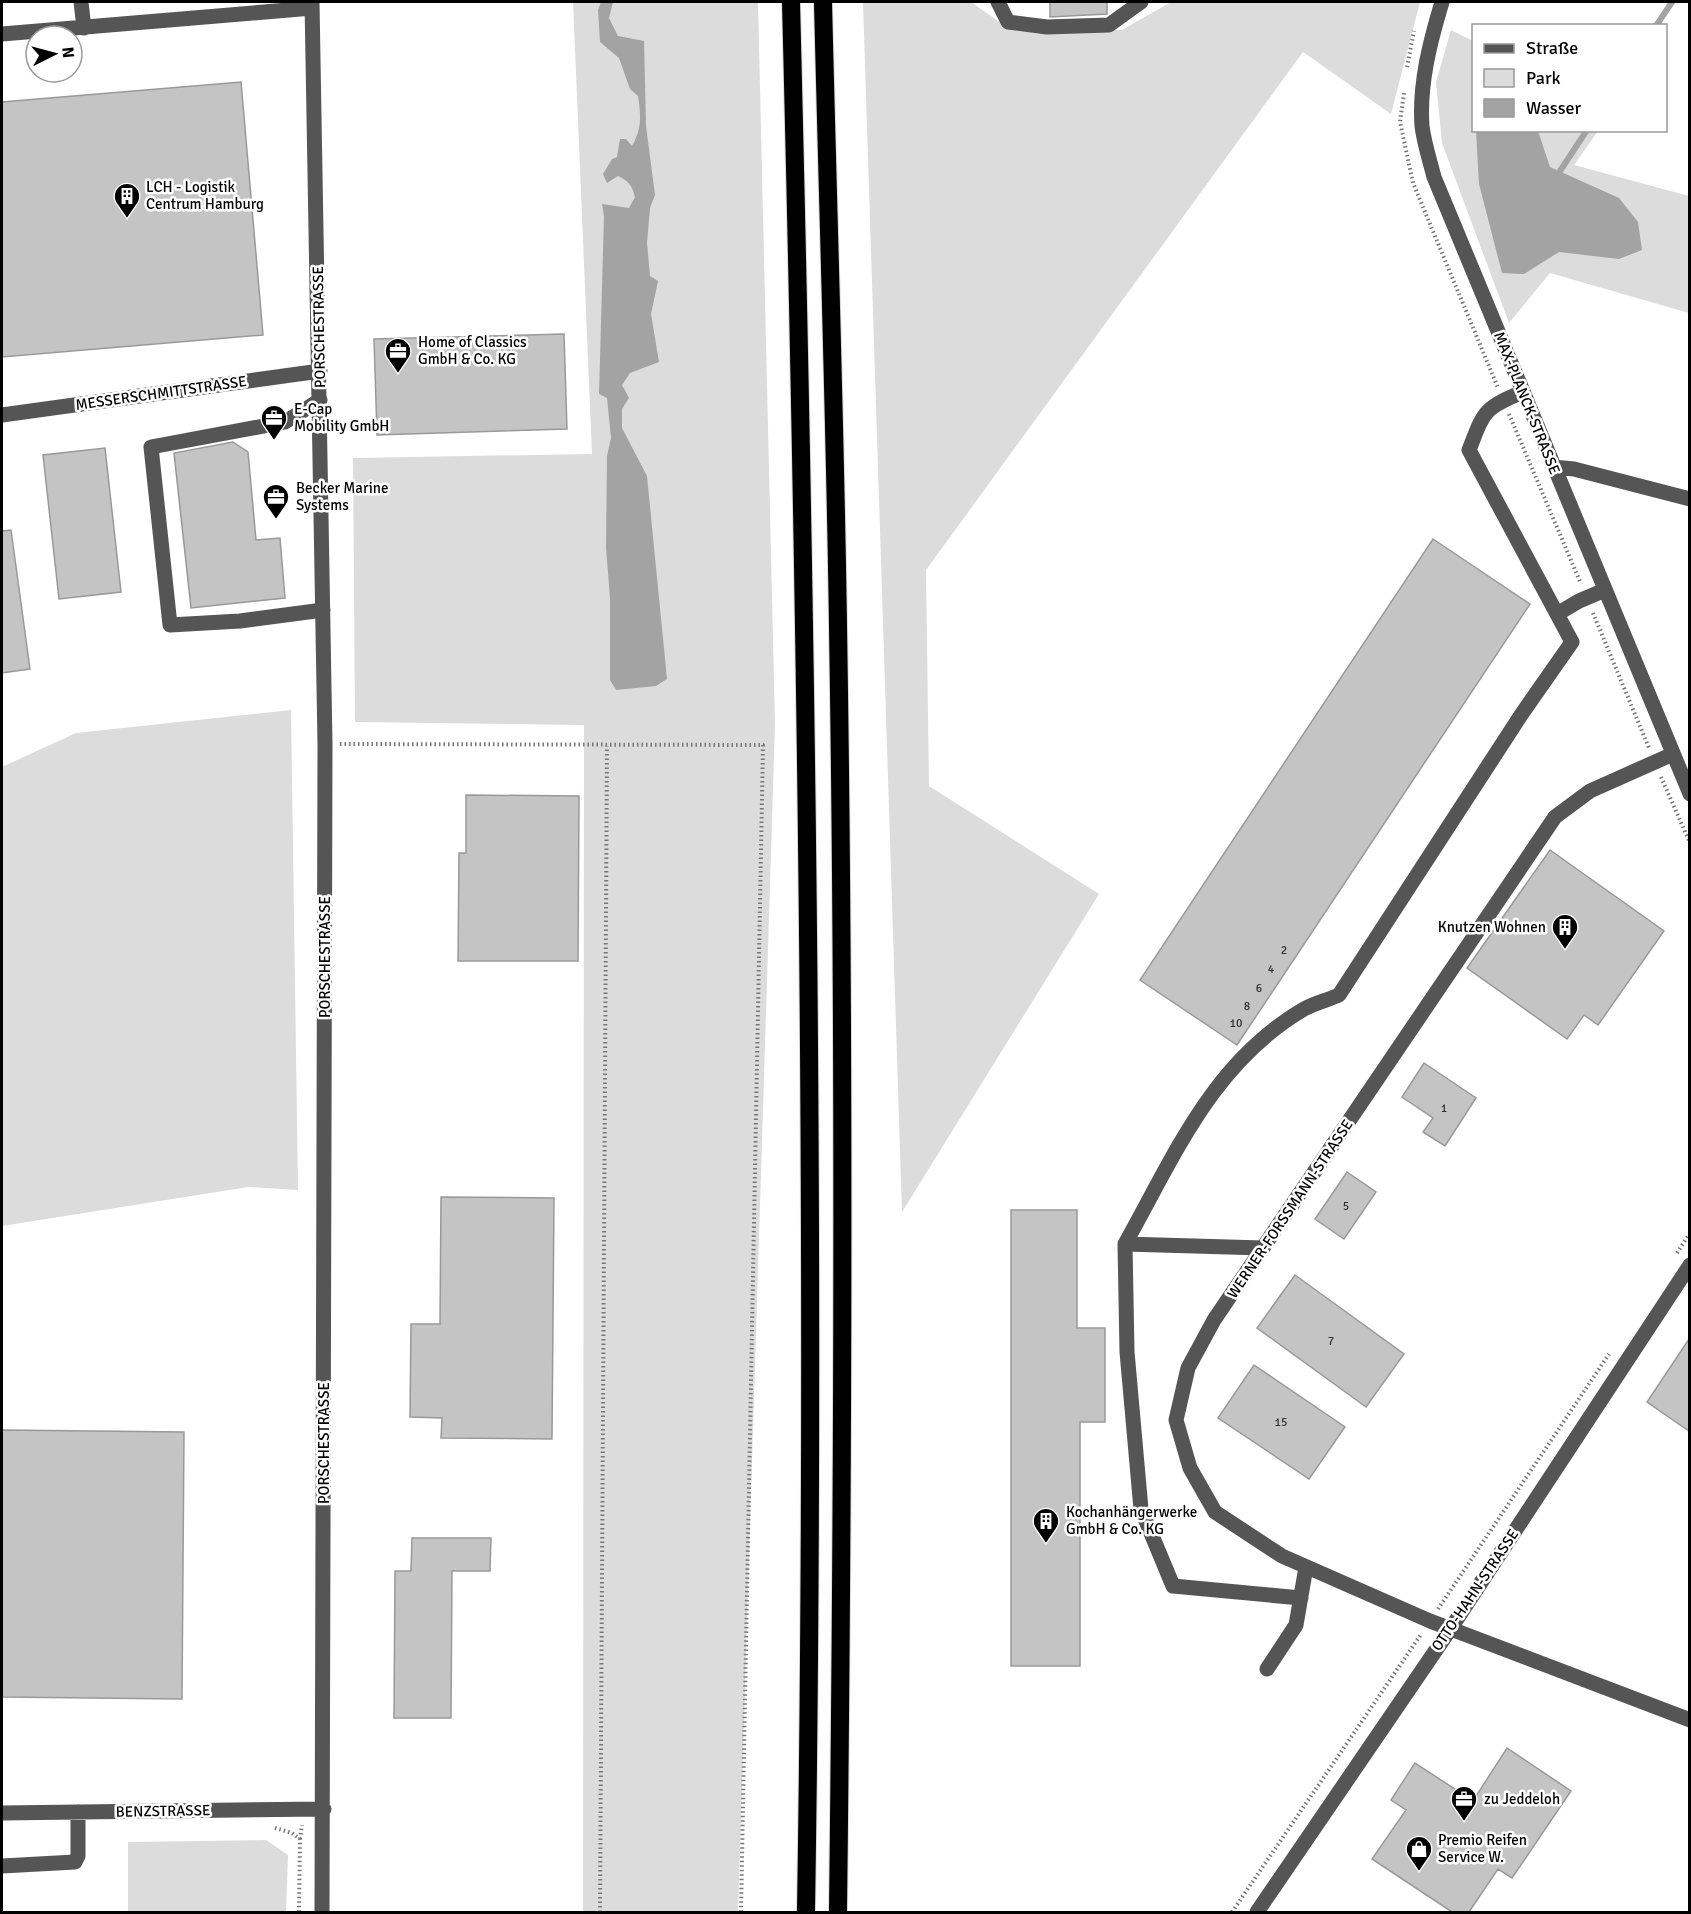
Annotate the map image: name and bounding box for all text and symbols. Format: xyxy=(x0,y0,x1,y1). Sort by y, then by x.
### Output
north arrow xyxy=(24,24,84,84)
legend xyxy=(1472,24,1667,132)
text: Straße xyxy=(1526,37,1578,59)
text: N xyxy=(57,46,78,59)
text: Park xyxy=(1526,67,1561,89)
text: Wasser xyxy=(1526,97,1582,119)
place label: LCH - Logistik Centrum Hamburg xyxy=(146,178,264,213)
building icon: LCH - Logistik Centrum Hamburg xyxy=(112,181,142,219)
street label: PORSCHESTRASSE xyxy=(309,266,329,388)
street label: MAX-PLANCK-STRASSE xyxy=(1490,329,1564,477)
place label: Home of Classics GmbH & Co. KG xyxy=(418,333,527,368)
office icon: Home of Classics GmbH & Co. KG xyxy=(383,336,413,374)
street label: MESSERSCHMITTSTRASSE xyxy=(74,372,248,414)
place label: E-Cap Mobility GmbH xyxy=(294,400,389,435)
office icon: E-Cap Mobility GmbH xyxy=(259,403,289,441)
place label: Becker Marine Systems xyxy=(296,479,388,514)
office icon: Becker Marine Systems xyxy=(261,482,291,520)
street label: PORSCHESTRASSE xyxy=(316,896,334,1018)
building icon: Knutzen Wohnen xyxy=(1550,912,1580,950)
place label: Knutzen Wohnen xyxy=(1438,918,1546,936)
house number: 2 xyxy=(1281,943,1287,958)
house number: 4 xyxy=(1268,962,1275,977)
house number: 6 xyxy=(1256,981,1262,996)
house number: 8 xyxy=(1244,999,1250,1014)
house number: 10 xyxy=(1230,1016,1242,1031)
house number: 1 xyxy=(1441,1101,1447,1116)
street label: WERNER-FORSSMANN-STRASSE xyxy=(1223,1116,1357,1302)
house number: 5 xyxy=(1343,1199,1349,1214)
house number: 7 xyxy=(1328,1334,1334,1349)
street label: PORSCHESTRASSE xyxy=(315,1382,333,1504)
house number: 15 xyxy=(1275,1415,1287,1430)
place label: Kochanhängerwerke GmbH & Co. KG xyxy=(1066,1503,1197,1538)
building icon: Kochanhängerwerke GmbH & Co. KG xyxy=(1031,1506,1061,1544)
street label: OTTO-HAHN-STRASSE xyxy=(1428,1526,1522,1654)
office icon: zu Jeddeloh xyxy=(1449,1784,1479,1822)
place label: zu Jeddeloh xyxy=(1484,1790,1560,1808)
street label: BENZSTRASSE xyxy=(115,1801,211,1821)
place label: Premio Reifen Service W. xyxy=(1438,1831,1527,1866)
shop icon: Premio Reifen Service W. xyxy=(1404,1834,1434,1872)

